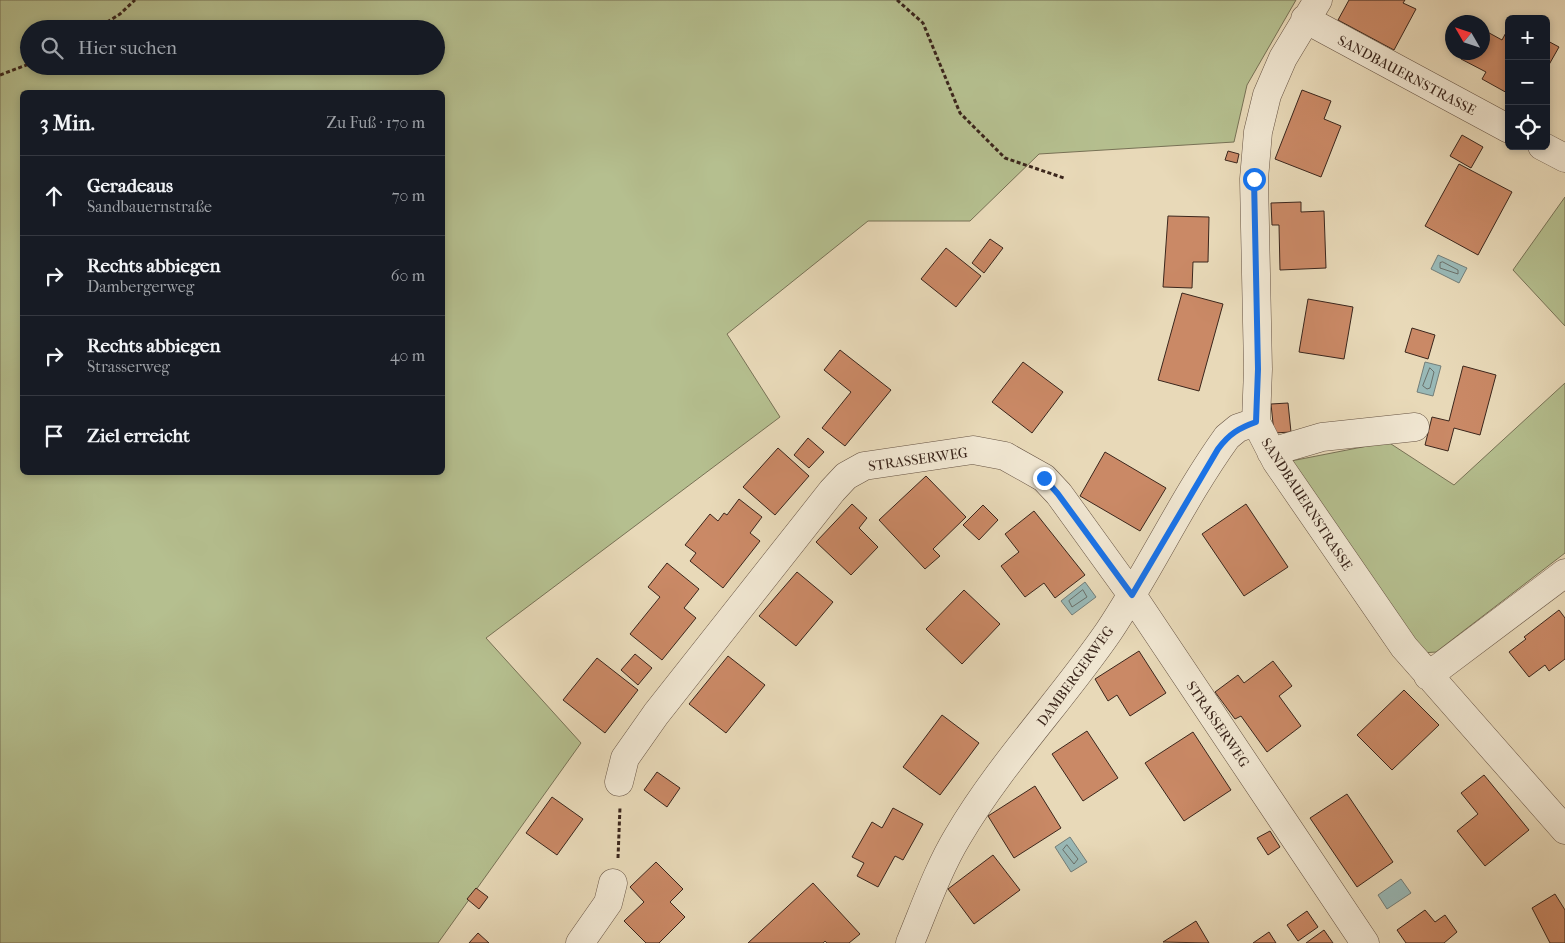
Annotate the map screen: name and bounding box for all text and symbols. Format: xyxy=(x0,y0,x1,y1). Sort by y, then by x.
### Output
north arrow xyxy=(1445,15,1490,60)
map controls xyxy=(1505,15,1550,150)
button: + xyxy=(1505,15,1550,60)
search box xyxy=(20,20,445,75)
street label: SANDBAUERNSTRASSE xyxy=(1335,32,1479,119)
icon: search xyxy=(38,34,66,62)
text: Hier suchen xyxy=(78,37,177,59)
button: − xyxy=(1505,60,1550,105)
button: locate xyxy=(1505,105,1550,150)
text: 3 Min. xyxy=(40,111,95,135)
text: Zu Fuß · 170 m xyxy=(326,113,425,132)
route start xyxy=(1243,168,1266,191)
text: Geradeaus xyxy=(87,175,173,197)
icon: ahead xyxy=(40,182,68,210)
text: 70 m xyxy=(392,186,425,205)
text: Sandbauernstraße xyxy=(87,197,212,216)
text: Rechts abbiegen xyxy=(87,255,221,277)
icon: right xyxy=(40,262,68,290)
text: 60 m xyxy=(391,266,425,285)
text: Dambergerweg xyxy=(87,277,194,296)
text: Rechts abbiegen xyxy=(87,335,221,357)
icon: right xyxy=(40,342,68,370)
text: 40 m xyxy=(390,346,425,365)
text: Strasserweg xyxy=(87,357,170,376)
icon: arrive xyxy=(40,422,68,450)
text: Ziel erreicht xyxy=(87,425,190,447)
street label: SANDBAUERNSTRASSE xyxy=(1257,435,1356,574)
street label: STRASSERWEG xyxy=(867,444,969,475)
route end xyxy=(1033,467,1056,490)
street label: DAMBERGERWEG xyxy=(1033,623,1117,730)
street label: STRASSERWEG xyxy=(1182,678,1253,771)

